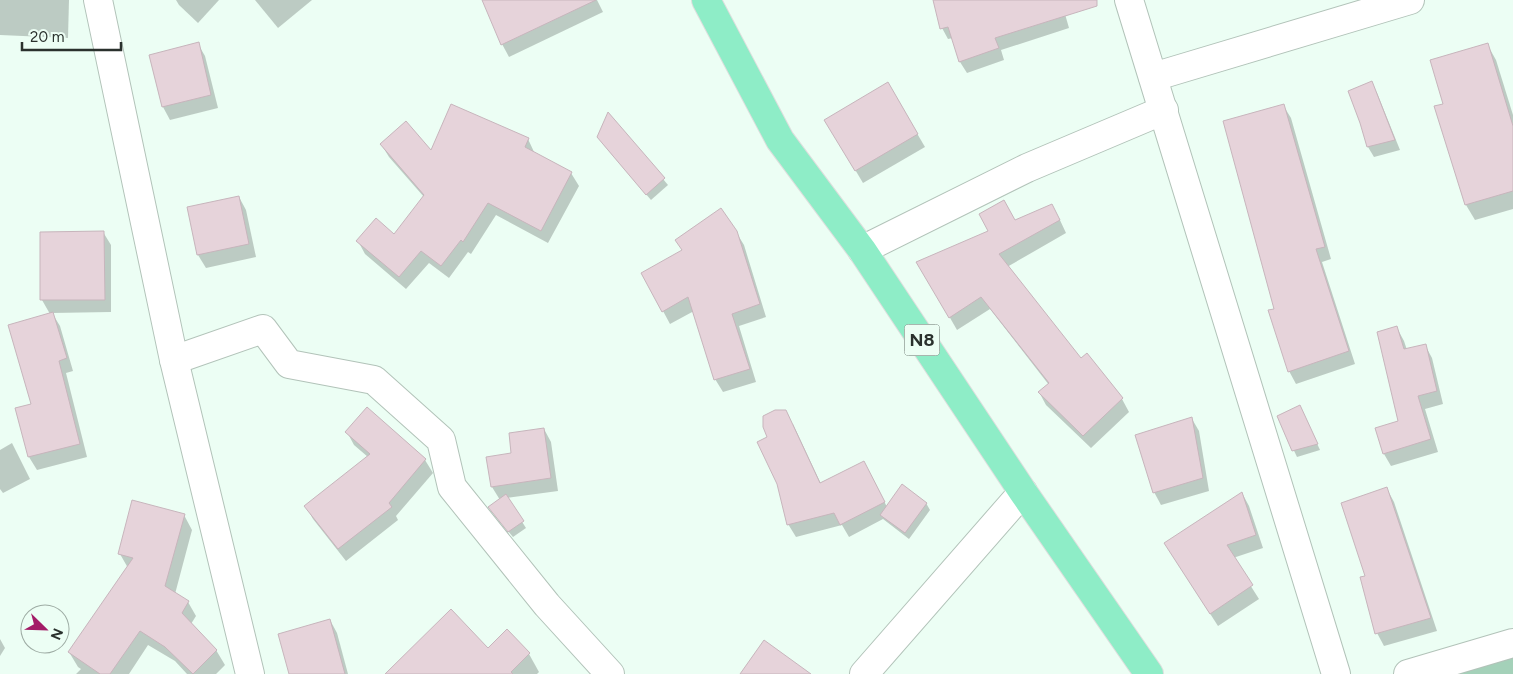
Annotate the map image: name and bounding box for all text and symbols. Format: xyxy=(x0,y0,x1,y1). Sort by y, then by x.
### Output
scale bar xyxy=(22,20,121,52)
text: 20 m xyxy=(30,28,64,46)
road number: N8 xyxy=(904,324,940,356)
north arrow xyxy=(20,604,70,654)
text: N xyxy=(47,626,66,642)

